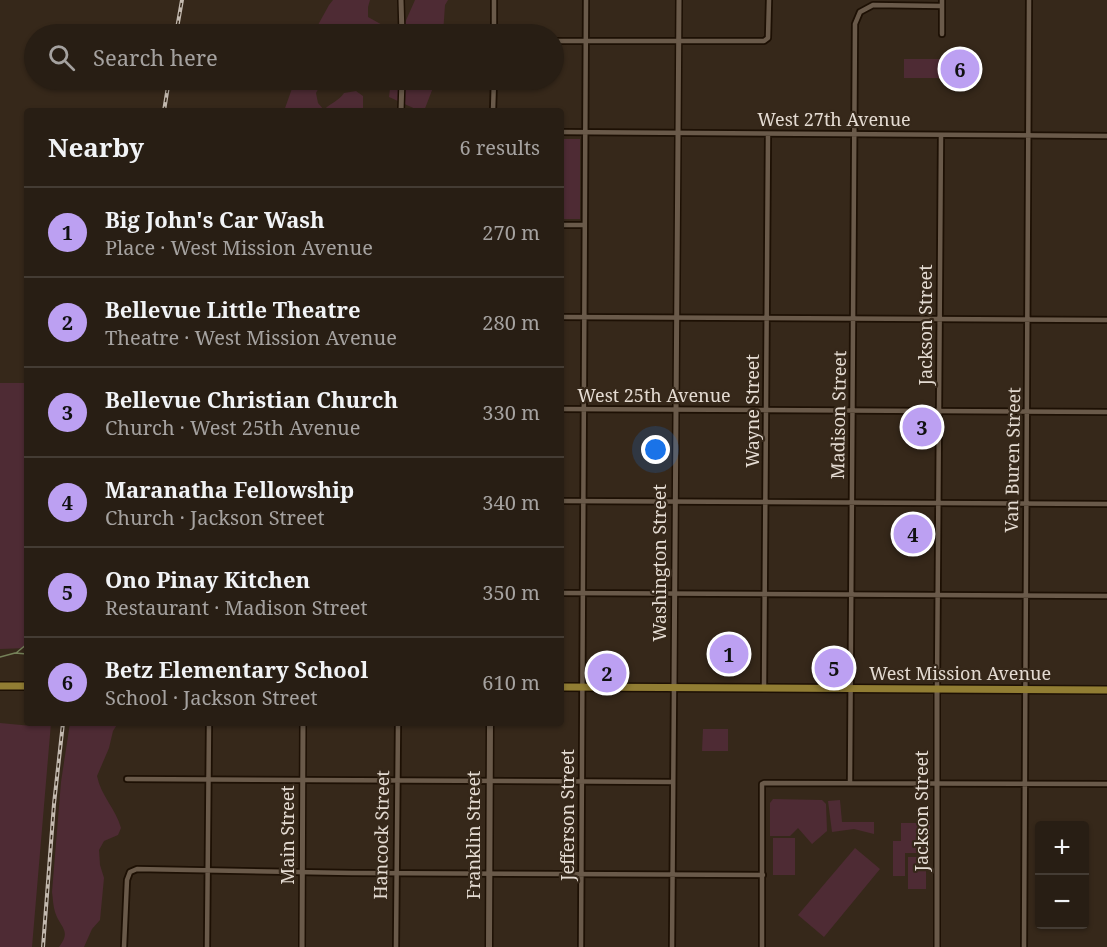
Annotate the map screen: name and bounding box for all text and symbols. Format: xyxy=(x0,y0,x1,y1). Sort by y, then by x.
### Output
search box xyxy=(24,24,564,90)
icon: search xyxy=(45,41,78,74)
text: Search here xyxy=(93,42,218,72)
pin: 6 xyxy=(940,46,980,92)
street label: West 27th Avenue xyxy=(757,107,911,131)
text: Nearby xyxy=(48,129,144,165)
text: 6 results xyxy=(460,134,540,161)
text: Big John's Car Wash xyxy=(105,204,325,234)
text: 1 xyxy=(62,219,73,246)
text: 270 m xyxy=(482,219,540,246)
text: Place · West Mission Avenue xyxy=(105,234,373,261)
street label: Jackson Street xyxy=(913,265,937,386)
text: Bellevue Little Theatre xyxy=(105,294,361,324)
text: 2 xyxy=(62,309,73,336)
text: 280 m xyxy=(482,309,540,336)
text: Theatre · West Mission Avenue xyxy=(105,324,397,351)
street label: Madison Street xyxy=(825,350,851,480)
street label: Wayne Street xyxy=(740,354,764,468)
street label: West 25th Avenue xyxy=(577,383,731,407)
text: Bellevue Christian Church xyxy=(105,384,398,414)
street label: Van Buren Street xyxy=(999,387,1025,533)
text: 3 xyxy=(62,399,73,426)
text: 330 m xyxy=(482,399,540,426)
pin: 3 xyxy=(902,404,942,450)
text: Church · West 25th Avenue xyxy=(105,414,361,441)
your location xyxy=(641,435,670,464)
text: Maranatha Fellowship xyxy=(105,474,354,504)
street label: Washington Street xyxy=(647,484,671,642)
text: 4 xyxy=(62,489,73,516)
text: 340 m xyxy=(482,489,540,516)
text: Church · Jackson Street xyxy=(105,504,324,531)
pin: 4 xyxy=(894,512,932,556)
text: Ono Pinay Kitchen xyxy=(105,564,310,594)
text: 5 xyxy=(62,579,73,606)
text: 350 m xyxy=(482,579,540,606)
text: Restaurant · Madison Street xyxy=(105,594,368,621)
pin: 1 xyxy=(710,632,748,676)
pin: 5 xyxy=(814,646,854,690)
pin: 2 xyxy=(588,650,626,696)
text: Betz Elementary School xyxy=(105,654,368,684)
street label: West Mission Avenue xyxy=(869,661,1051,685)
text: 6 xyxy=(62,669,73,696)
text: 610 m xyxy=(482,669,540,696)
text: School · Jackson Street xyxy=(105,684,317,711)
street label: Jefferson Street xyxy=(555,749,579,882)
street label: Jackson Street xyxy=(909,751,933,872)
street label: Hancock Street xyxy=(368,770,394,900)
street label: Franklin Street xyxy=(461,771,485,899)
street label: Main Street xyxy=(275,785,299,885)
map controls xyxy=(1035,821,1089,929)
button: + xyxy=(1035,821,1089,875)
button: − xyxy=(1035,875,1089,929)

